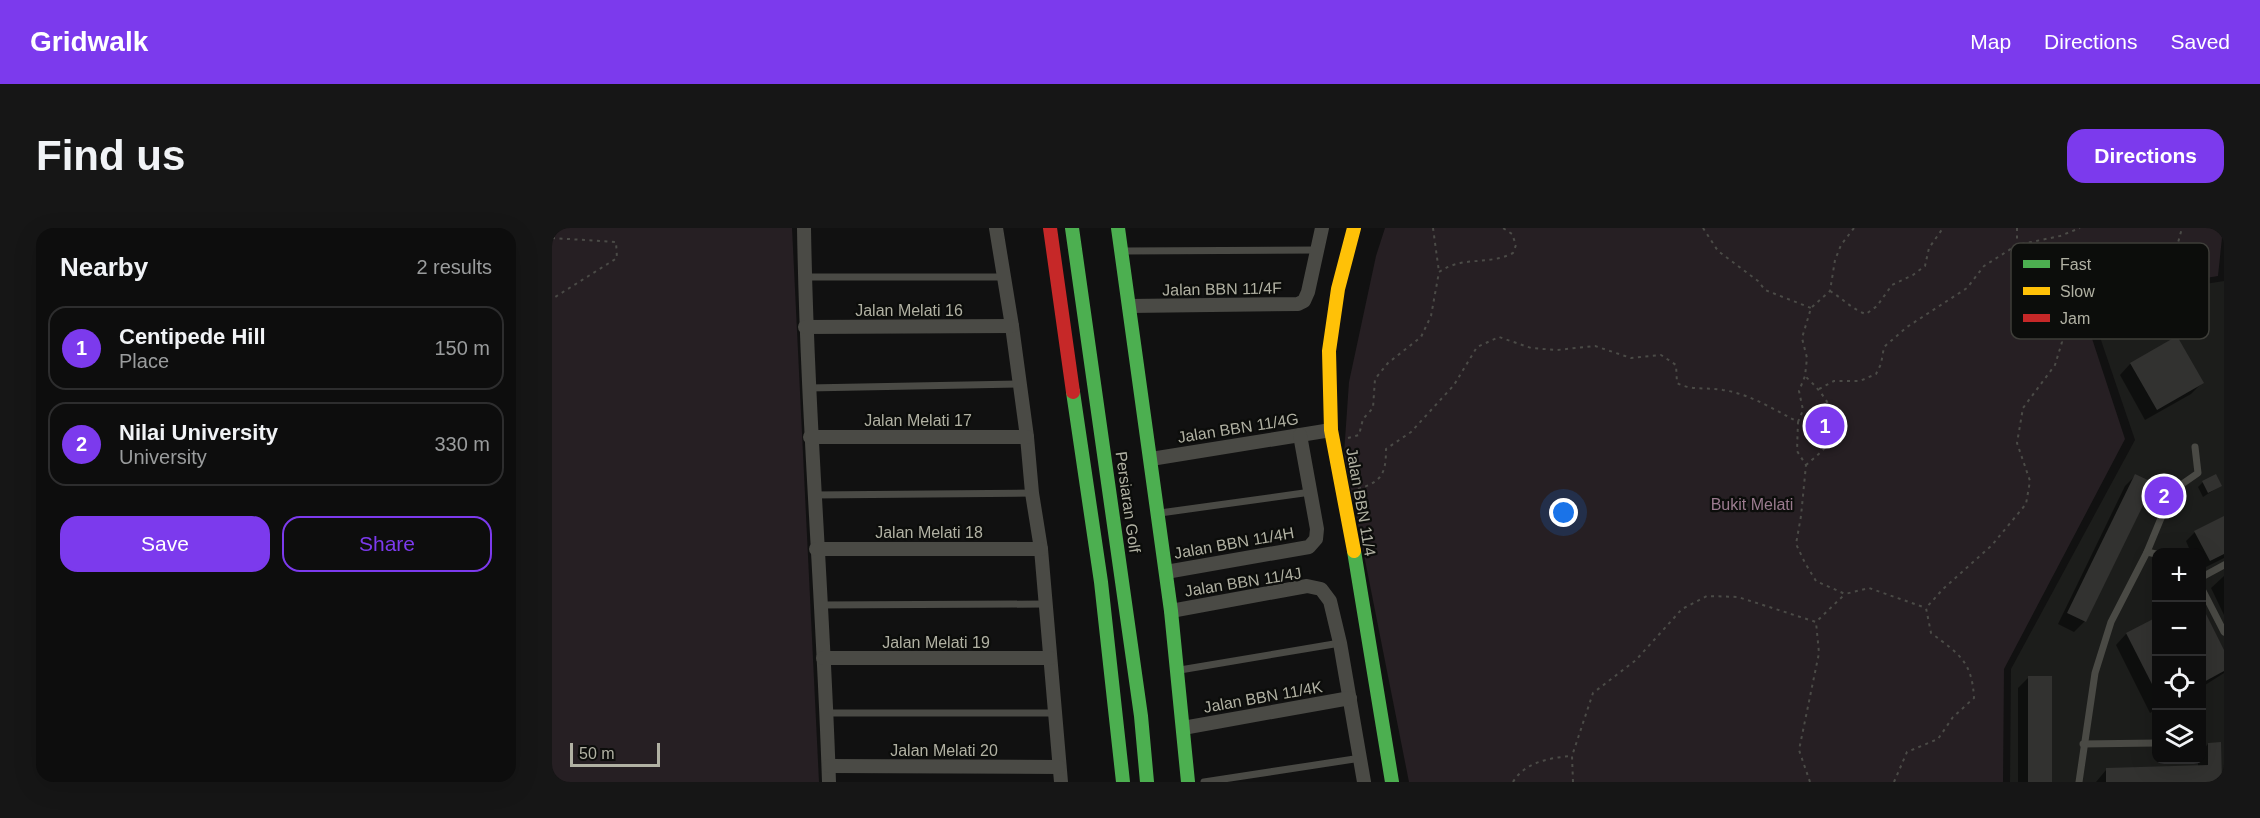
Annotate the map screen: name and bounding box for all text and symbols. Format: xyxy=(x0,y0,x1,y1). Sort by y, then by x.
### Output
text: Gridwalk xyxy=(30,26,148,57)
text: Map xyxy=(1970,30,2011,53)
text: Directions xyxy=(2044,30,2137,53)
text: Saved xyxy=(2170,30,2230,53)
button: Directions xyxy=(2067,129,2224,183)
text: Find us xyxy=(36,132,185,179)
legend xyxy=(2011,243,2209,339)
text: Nearby xyxy=(60,252,148,282)
text: 2 results xyxy=(416,256,492,278)
text: Fast xyxy=(2060,256,2092,273)
street label: Jalan BBN 11/4F xyxy=(1162,279,1282,299)
text: Slow xyxy=(2060,283,2095,300)
street label: Jalan Melati 16 xyxy=(855,302,963,319)
text: Jam xyxy=(2060,310,2090,327)
text: Centipede Hill xyxy=(119,324,266,349)
text: 1 xyxy=(76,337,87,359)
text: 150 m xyxy=(434,337,490,359)
text: Place xyxy=(119,350,169,372)
pin: 1 xyxy=(1806,404,1844,448)
street label: Jalan BBN 11/4G xyxy=(1176,410,1300,446)
street label: Jalan Melati 17 xyxy=(864,412,972,429)
text: Nilai University xyxy=(119,420,278,445)
text: 2 xyxy=(76,433,87,455)
text: 330 m xyxy=(434,433,490,455)
text: University xyxy=(119,446,207,468)
street label: Jalan BBN 11/4 xyxy=(1343,446,1379,558)
street label: Persiaran Golf xyxy=(1112,450,1144,554)
pin: 2 xyxy=(2144,474,2184,518)
park label: Bukit Melati xyxy=(1711,496,1793,513)
your location xyxy=(1549,498,1578,527)
button: Save xyxy=(60,516,270,572)
button: Share xyxy=(282,516,492,572)
street label: Jalan Melati 18 xyxy=(875,524,983,541)
street label: Jalan BBN 11/4H xyxy=(1173,524,1295,562)
map controls xyxy=(2152,548,2206,764)
button: + xyxy=(2152,548,2206,602)
street label: Jalan BBN 11/4J xyxy=(1183,564,1303,600)
button: − xyxy=(2152,602,2206,656)
street label: Jalan Melati 19 xyxy=(882,634,990,651)
button: locate xyxy=(2152,656,2206,710)
street label: Jalan BBN 11/4K xyxy=(1202,678,1324,716)
button: layers xyxy=(2152,710,2206,764)
scale bar xyxy=(570,740,660,768)
street label: Jalan Melati 20 xyxy=(890,742,998,759)
text: 50 m xyxy=(579,745,615,762)

